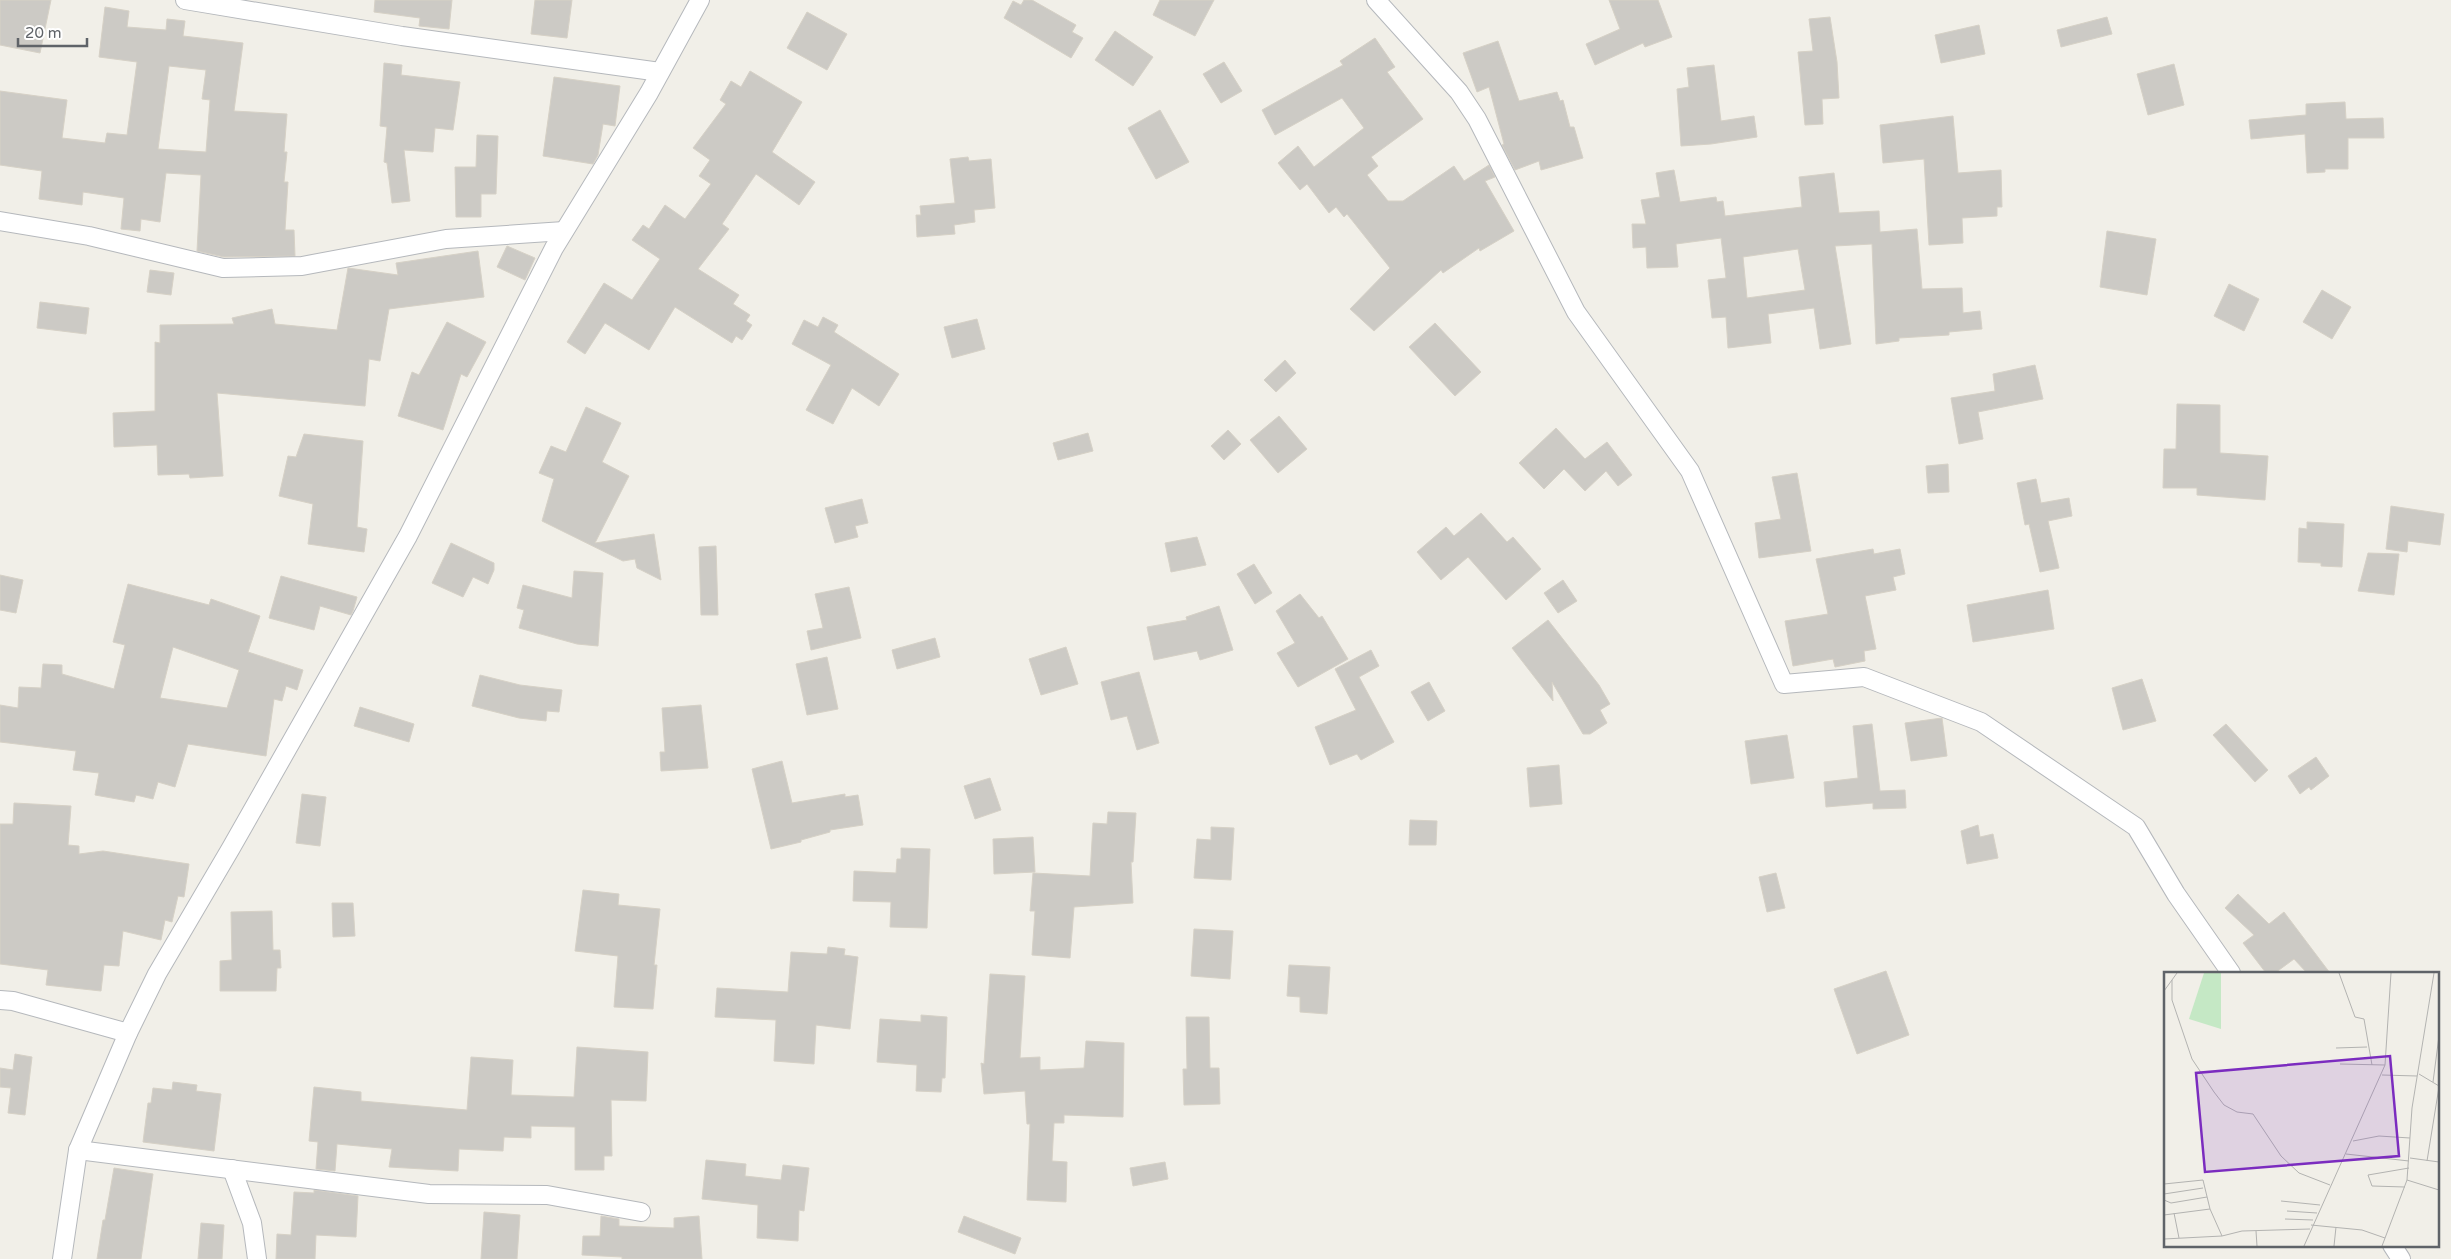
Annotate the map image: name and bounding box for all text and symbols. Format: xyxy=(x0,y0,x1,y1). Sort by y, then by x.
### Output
scale bar xyxy=(18,15,86,47)
text: 20 m xyxy=(25,24,62,42)
inset map xyxy=(2164,972,2438,1246)

